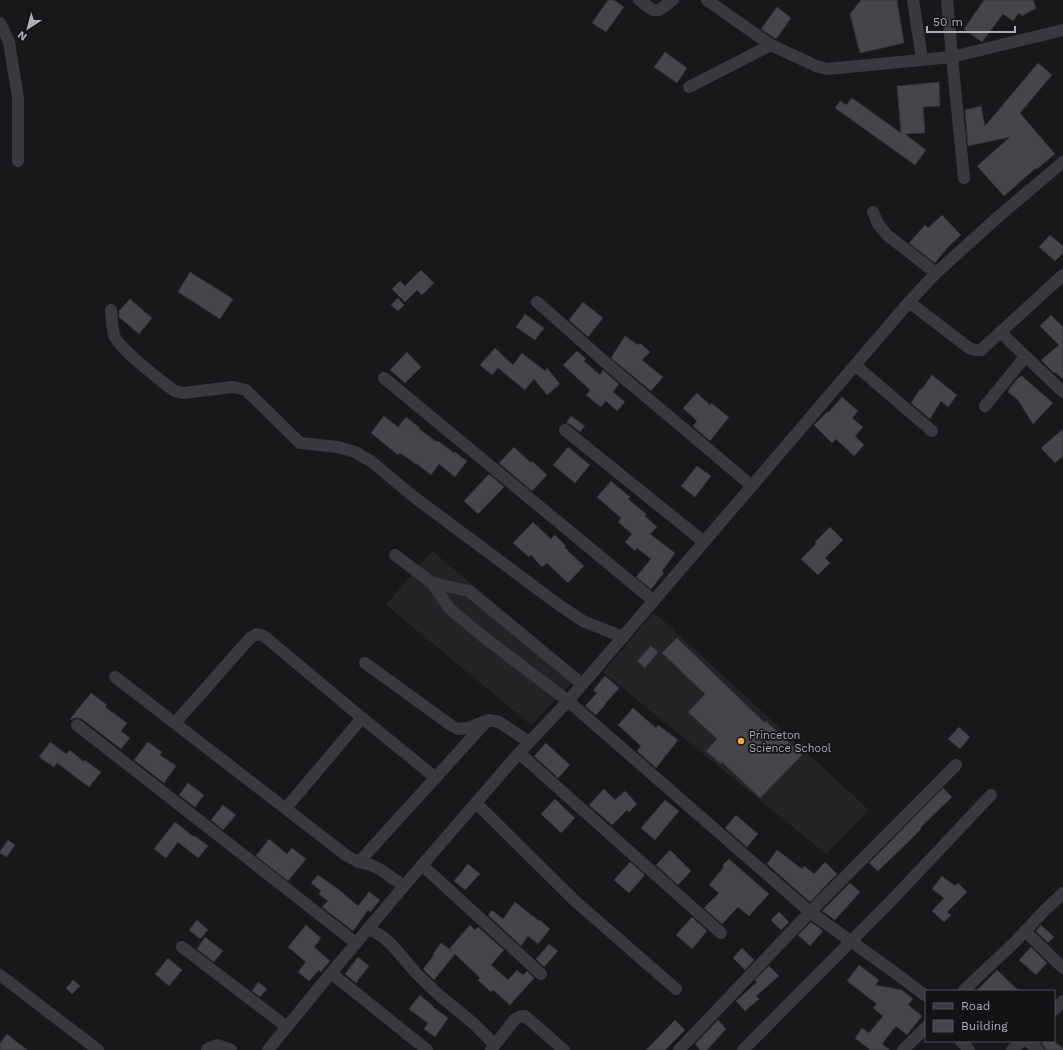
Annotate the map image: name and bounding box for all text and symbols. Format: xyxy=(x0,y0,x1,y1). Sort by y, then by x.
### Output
north arrow xyxy=(8,8,48,48)
scale bar xyxy=(927,8,1015,34)
text: 50 m xyxy=(933,15,963,29)
text: N xyxy=(15,28,30,43)
place label: Princeton Science School xyxy=(749,729,832,755)
marker: Princeton Science School xyxy=(736,736,746,746)
legend xyxy=(925,990,1055,1042)
text: Road xyxy=(961,999,990,1013)
text: Building xyxy=(961,1019,1008,1033)

